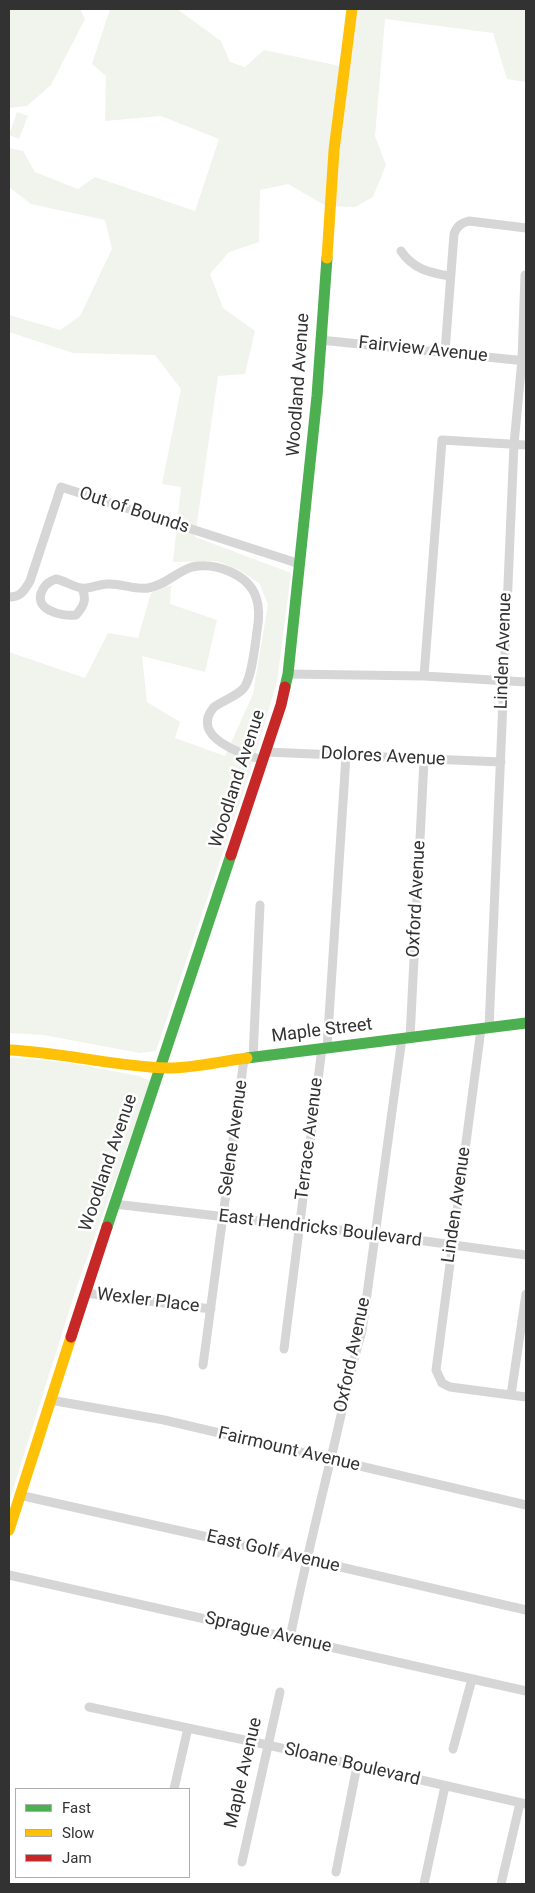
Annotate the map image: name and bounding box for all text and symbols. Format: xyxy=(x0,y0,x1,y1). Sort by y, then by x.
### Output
street label: Woodland Avenue xyxy=(283,312,315,458)
street label: Fairview Avenue xyxy=(357,332,489,368)
street label: Out of Bounds xyxy=(76,483,192,539)
street label: Linden Avenue xyxy=(491,592,517,710)
street label: Woodland Avenue xyxy=(205,707,271,851)
street label: Dolores Avenue xyxy=(320,743,446,771)
street label: Oxford Avenue xyxy=(403,840,431,958)
street label: Maple Street xyxy=(270,1014,374,1048)
street label: Terrace Avenue xyxy=(292,1076,328,1202)
street label: Selene Avenue xyxy=(215,1079,253,1197)
street label: Woodland Avenue xyxy=(75,1091,143,1235)
street label: Linden Avenue xyxy=(438,1146,476,1264)
street label: East Hendricks Boulevard xyxy=(217,1206,423,1252)
street label: Wexler Place xyxy=(95,1284,201,1318)
street label: Oxford Avenue xyxy=(330,1295,376,1415)
street label: Fairmount Avenue xyxy=(216,1423,362,1477)
street label: East Golf Avenue xyxy=(204,1526,342,1578)
street label: Sprague Avenue xyxy=(203,1608,333,1658)
street label: Maple Avenue xyxy=(221,1716,267,1830)
street label: Sloane Boulevard xyxy=(282,1739,422,1791)
legend xyxy=(15,1788,190,1878)
text: Fast xyxy=(62,1799,91,1817)
text: Slow xyxy=(62,1824,94,1842)
text: Jam xyxy=(62,1849,92,1867)

